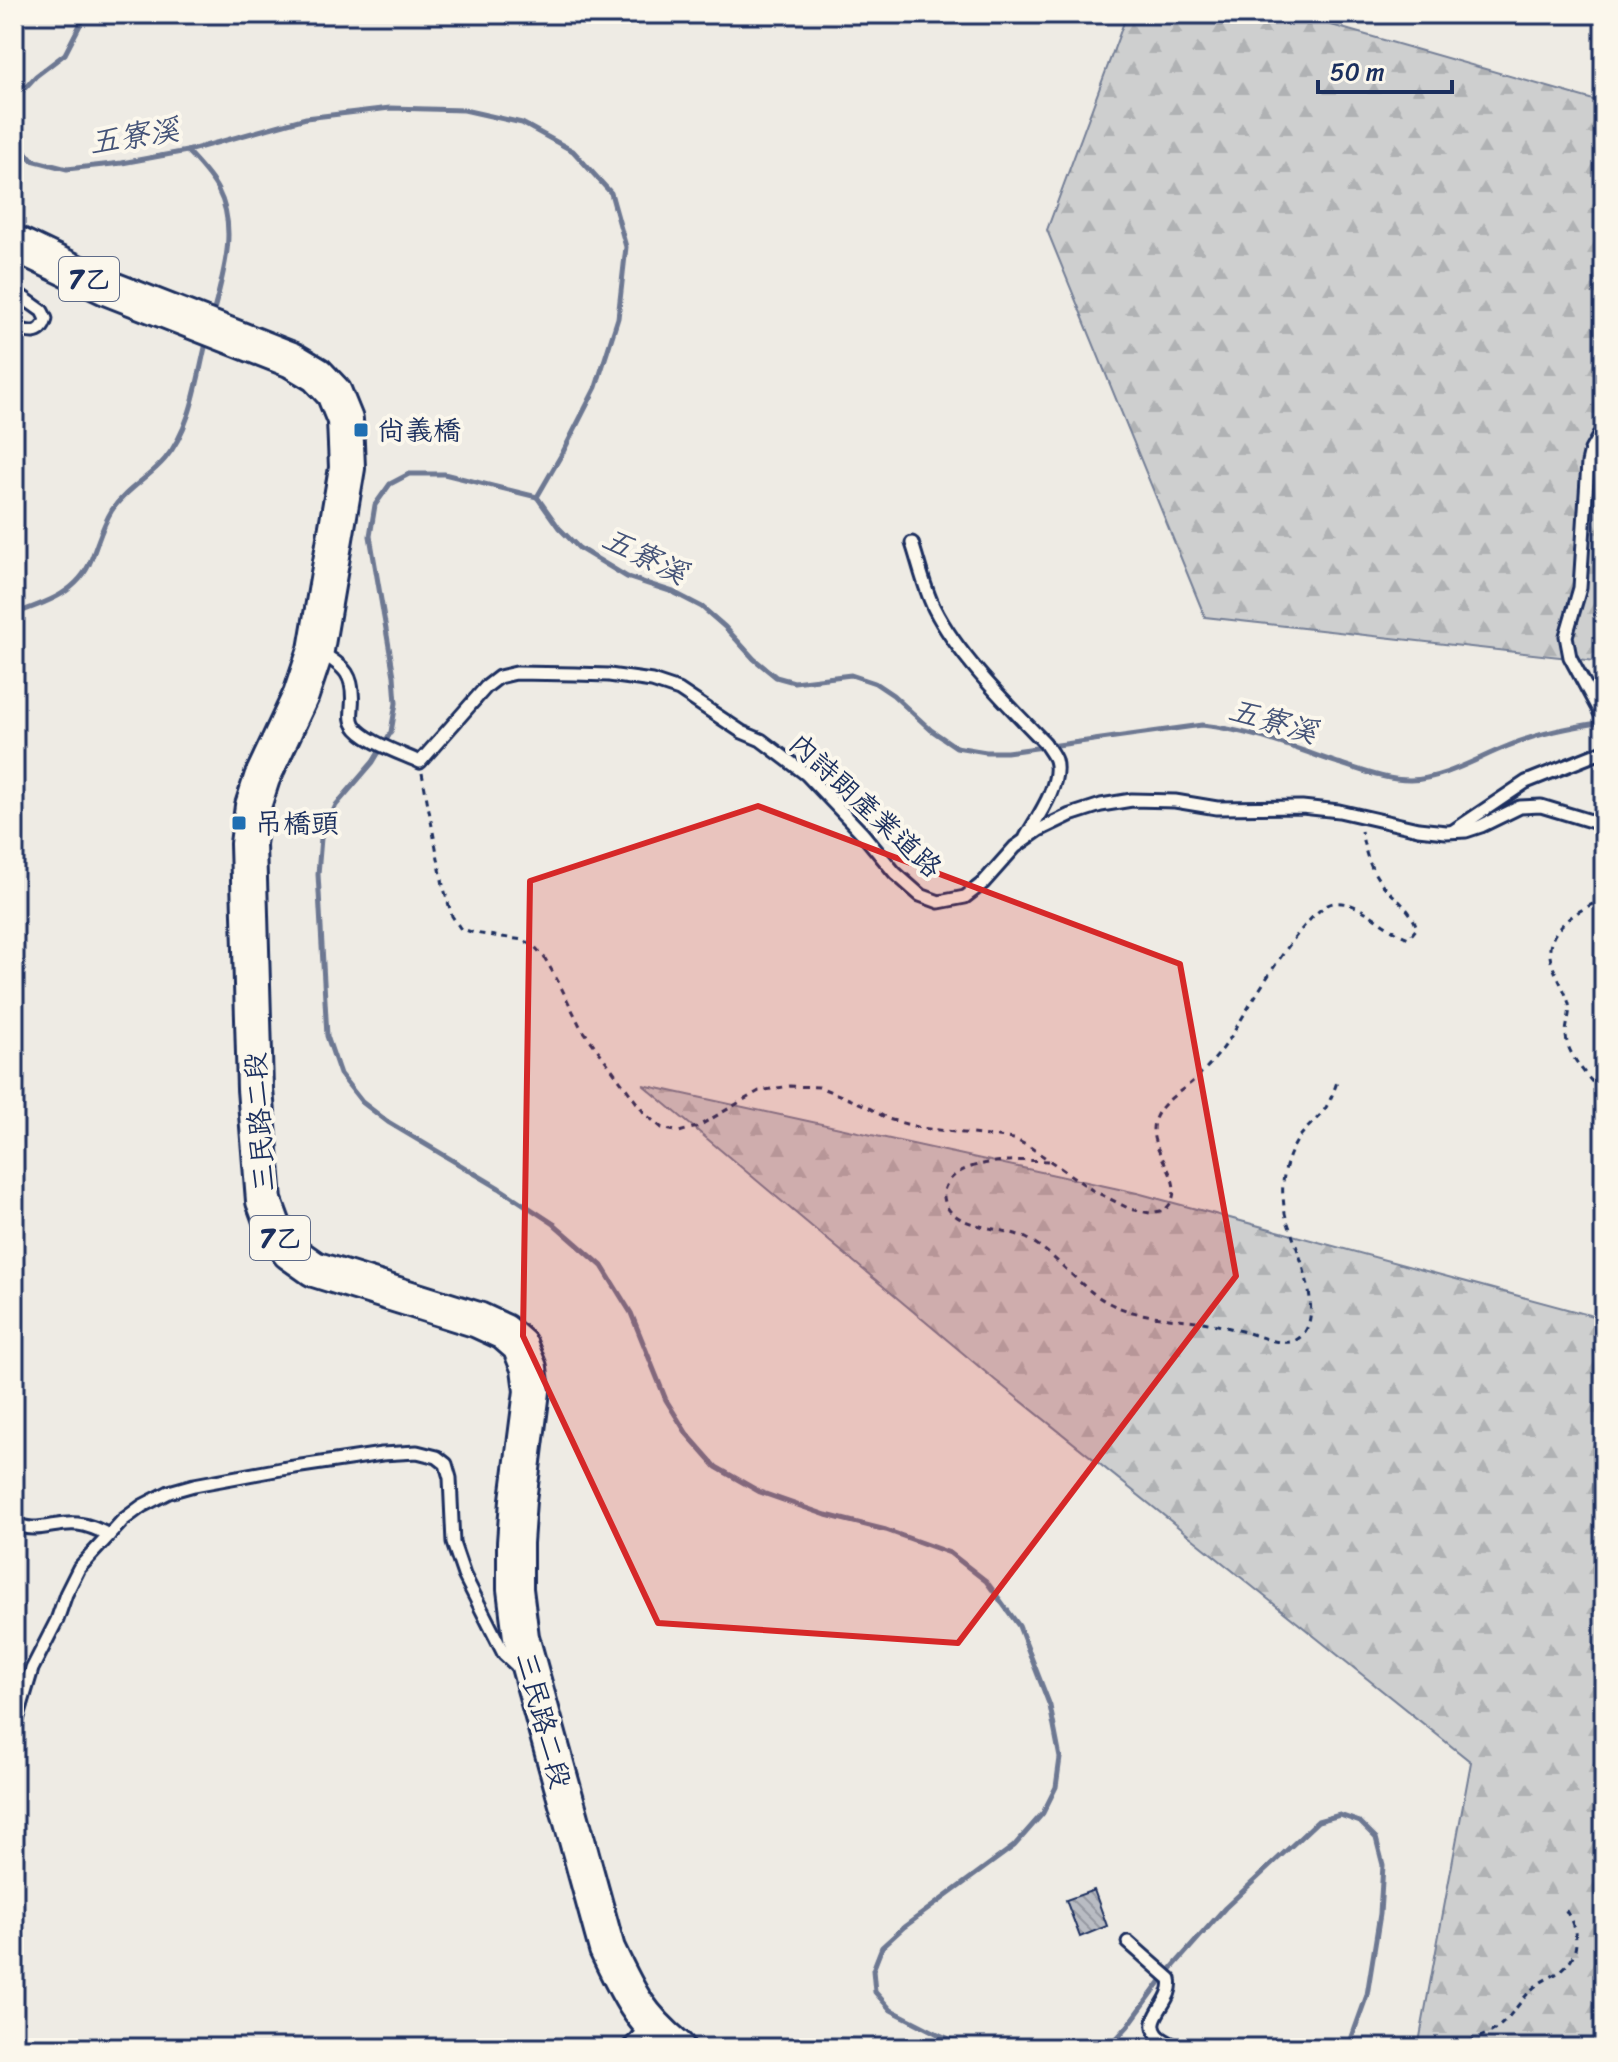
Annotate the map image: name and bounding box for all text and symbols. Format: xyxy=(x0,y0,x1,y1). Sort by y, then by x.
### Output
scale bar xyxy=(1318,44,1452,94)
text: 50 m xyxy=(1330,51,1385,93)
water label: 五寮溪 xyxy=(85,102,185,170)
road number: 7乙 xyxy=(59,257,119,301)
place label: 尚義橋 xyxy=(377,406,461,455)
marker: 尚義橋 xyxy=(352,421,370,439)
water label: 五寮溪 xyxy=(593,512,699,601)
water label: 五寮溪 xyxy=(1222,683,1326,760)
street label: 內詩朗產業道路 xyxy=(777,721,954,890)
place label: 吊橋頭 xyxy=(255,799,339,848)
marker: 吊橋頭 xyxy=(230,814,248,832)
street label: 三民路二段 xyxy=(230,1050,289,1194)
road number: 7乙 xyxy=(250,1216,310,1260)
street label: 三民路二段 xyxy=(502,1646,585,1794)

